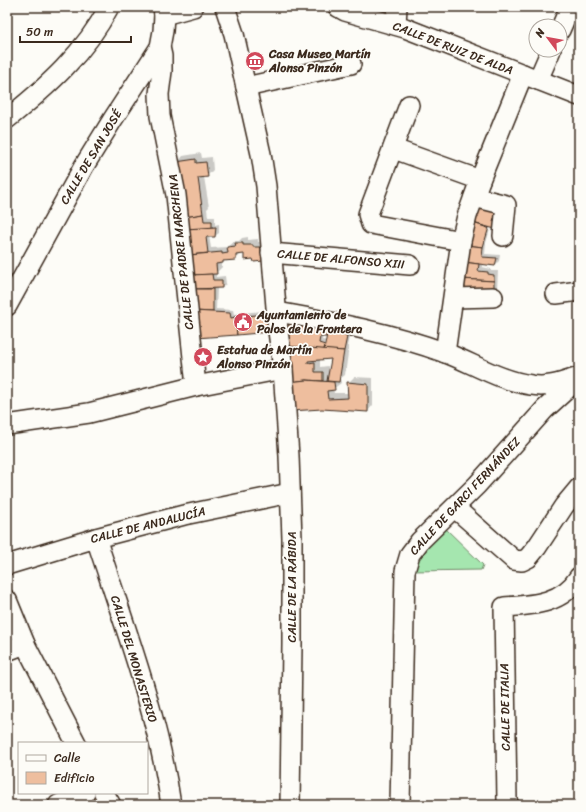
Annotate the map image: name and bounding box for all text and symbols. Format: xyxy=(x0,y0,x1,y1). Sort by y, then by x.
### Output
street label: CALLE DE RUIZ DE ALDA xyxy=(390,15,517,81)
scale bar xyxy=(20,18,131,44)
north arrow xyxy=(528,18,568,58)
text: 50 m xyxy=(26,21,53,43)
text: N xyxy=(529,24,550,42)
place label: Casa Museo Martín Alonso Pinzón xyxy=(268,43,371,79)
museum icon: Casa Museo Martín Alonso Pinzón xyxy=(244,50,266,72)
street label: CALLE DE SAN JOSÉ xyxy=(54,104,129,209)
street label: CALLE DE PADRE MARCHENA xyxy=(162,173,200,331)
street label: CALLE DE ALFONSO XIII xyxy=(276,242,406,276)
place label: Ayuntamiento de Palos de la Frontera xyxy=(256,304,362,340)
public building icon: Ayuntamiento de Palos de la Frontera xyxy=(232,311,254,333)
place label: Estatua de Martín Alonso Pinzón xyxy=(216,339,312,375)
place icon: Estatua de Martín Alonso Pinzón xyxy=(192,346,214,368)
street label: CALLE DE GARCI FERNÁNDEZ xyxy=(404,431,527,561)
street label: CALLE DE ANDALUCÍA xyxy=(88,500,208,550)
street label: CALLE DE LA RÁBIDA xyxy=(281,531,303,643)
street label: CALLE DEL MONASTERIO xyxy=(104,593,164,726)
street label: CALLE DE ITALIA xyxy=(493,663,517,751)
legend xyxy=(18,742,148,794)
text: Calle xyxy=(54,747,81,769)
text: Edificio xyxy=(54,767,94,789)

